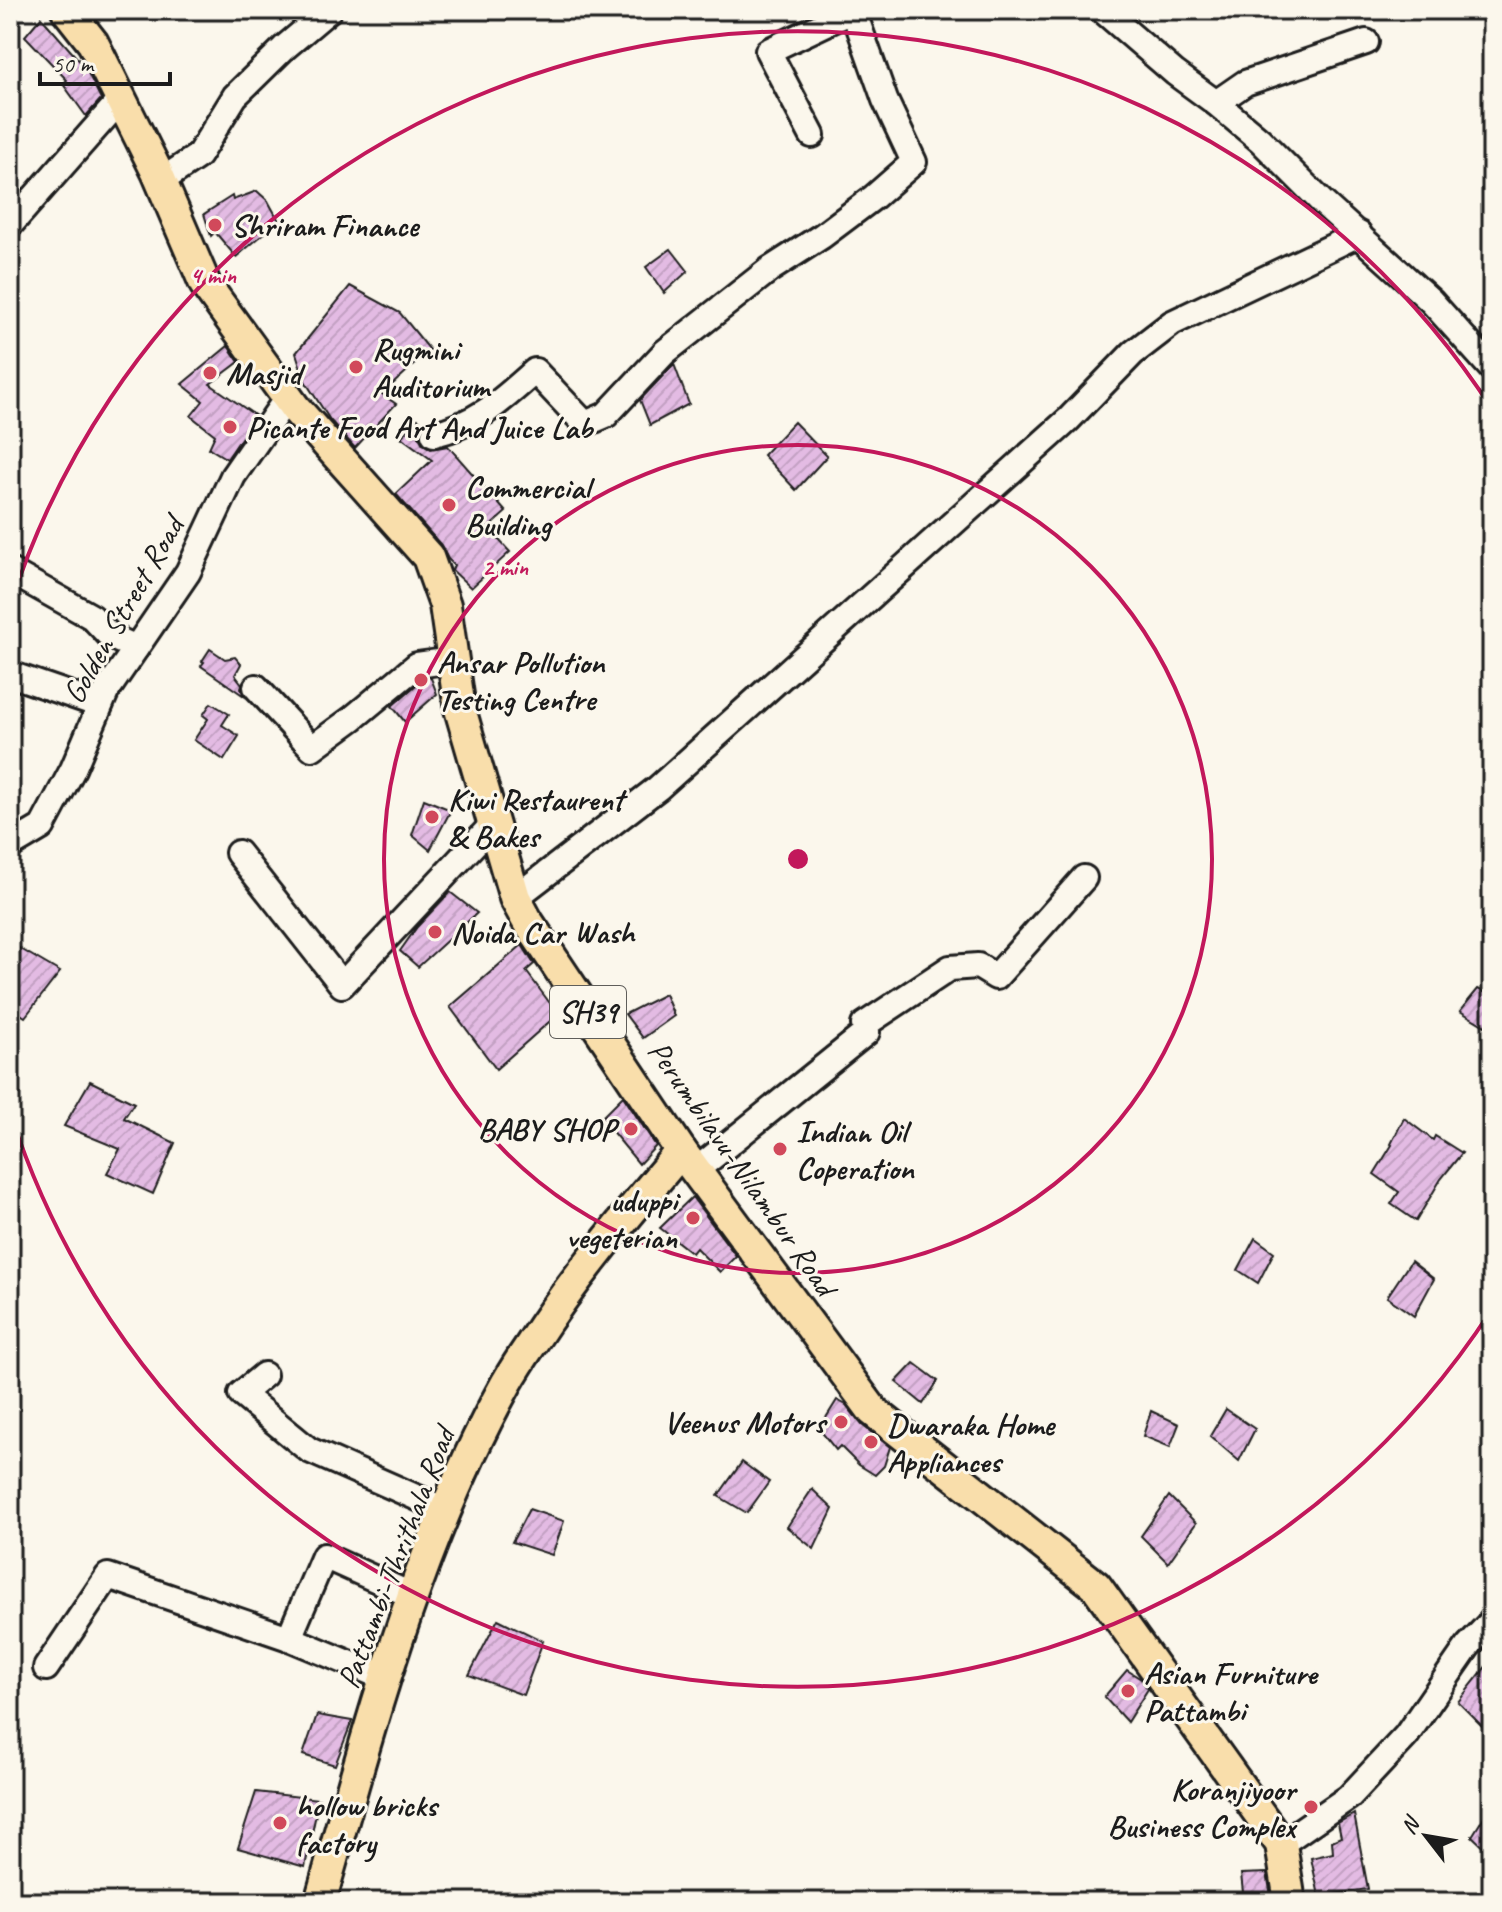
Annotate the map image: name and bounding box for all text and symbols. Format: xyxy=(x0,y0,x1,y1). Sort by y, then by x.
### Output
scale bar xyxy=(40,36,170,86)
text: 50 m xyxy=(52,49,95,79)
place label: Shriram Finance xyxy=(231,205,420,246)
marker: Shriram Finance xyxy=(206,216,224,234)
text: 4 min xyxy=(190,260,237,290)
place label: Rugmini Auditorium xyxy=(372,329,492,407)
place label: Masjid xyxy=(226,353,306,394)
marker: Rugmini Auditorium xyxy=(347,358,365,376)
marker: Masjid xyxy=(201,364,219,382)
place label: Picante Food Art And Juice Lab xyxy=(246,407,595,448)
marker: Picante Food Art And Juice Lab xyxy=(221,418,239,436)
place label: Commercial Building xyxy=(465,467,596,545)
marker: Commercial Building xyxy=(440,496,458,514)
street label: Golden Street Road xyxy=(53,506,195,711)
text: 2 min xyxy=(482,552,529,582)
place label: Ansar Pollution Testing Centre xyxy=(437,642,606,720)
marker: Ansar Pollution Testing Centre xyxy=(412,671,430,689)
place label: Kiwi Restaurent & Bakes xyxy=(448,779,628,857)
marker: Kiwi Restaurent & Bakes xyxy=(423,808,441,826)
centre of rings xyxy=(784,845,812,873)
place label: Noida Car Wash xyxy=(451,912,636,953)
marker: Noida Car Wash xyxy=(426,923,444,941)
road number: SH39 xyxy=(550,986,626,1038)
street label: Perumbilavu-Nilambur Road xyxy=(639,1033,848,1308)
place label: BABY SHOP xyxy=(478,1109,620,1150)
place label: Indian Oil Coperation xyxy=(796,1111,915,1189)
marker: BABY SHOP xyxy=(622,1120,640,1138)
marker: Indian Oil Coperation xyxy=(771,1140,789,1158)
place label: uduppi vegeterian xyxy=(566,1180,682,1258)
marker: uduppi vegeterian xyxy=(684,1209,702,1227)
place label: Veenus Motors xyxy=(664,1402,829,1443)
place label: Dwaraka Home Appliances xyxy=(887,1404,1056,1482)
marker: Veenus Motors xyxy=(832,1413,850,1431)
street label: Pattambi-Thrithala Road xyxy=(327,1418,466,1694)
marker: Dwaraka Home Appliances xyxy=(862,1433,880,1451)
place label: Asian Furniture Pattambi xyxy=(1144,1653,1319,1731)
marker: Asian Furniture Pattambi xyxy=(1119,1682,1137,1700)
place label: Koranjiyoor Business Complex xyxy=(1108,1769,1298,1847)
place label: hollow bricks factory xyxy=(296,1785,440,1863)
north arrow xyxy=(1386,1796,1466,1876)
marker: Koranjiyoor Business Complex xyxy=(1302,1798,1320,1816)
text: N xyxy=(1394,1810,1427,1839)
marker: hollow bricks factory xyxy=(271,1814,289,1832)

